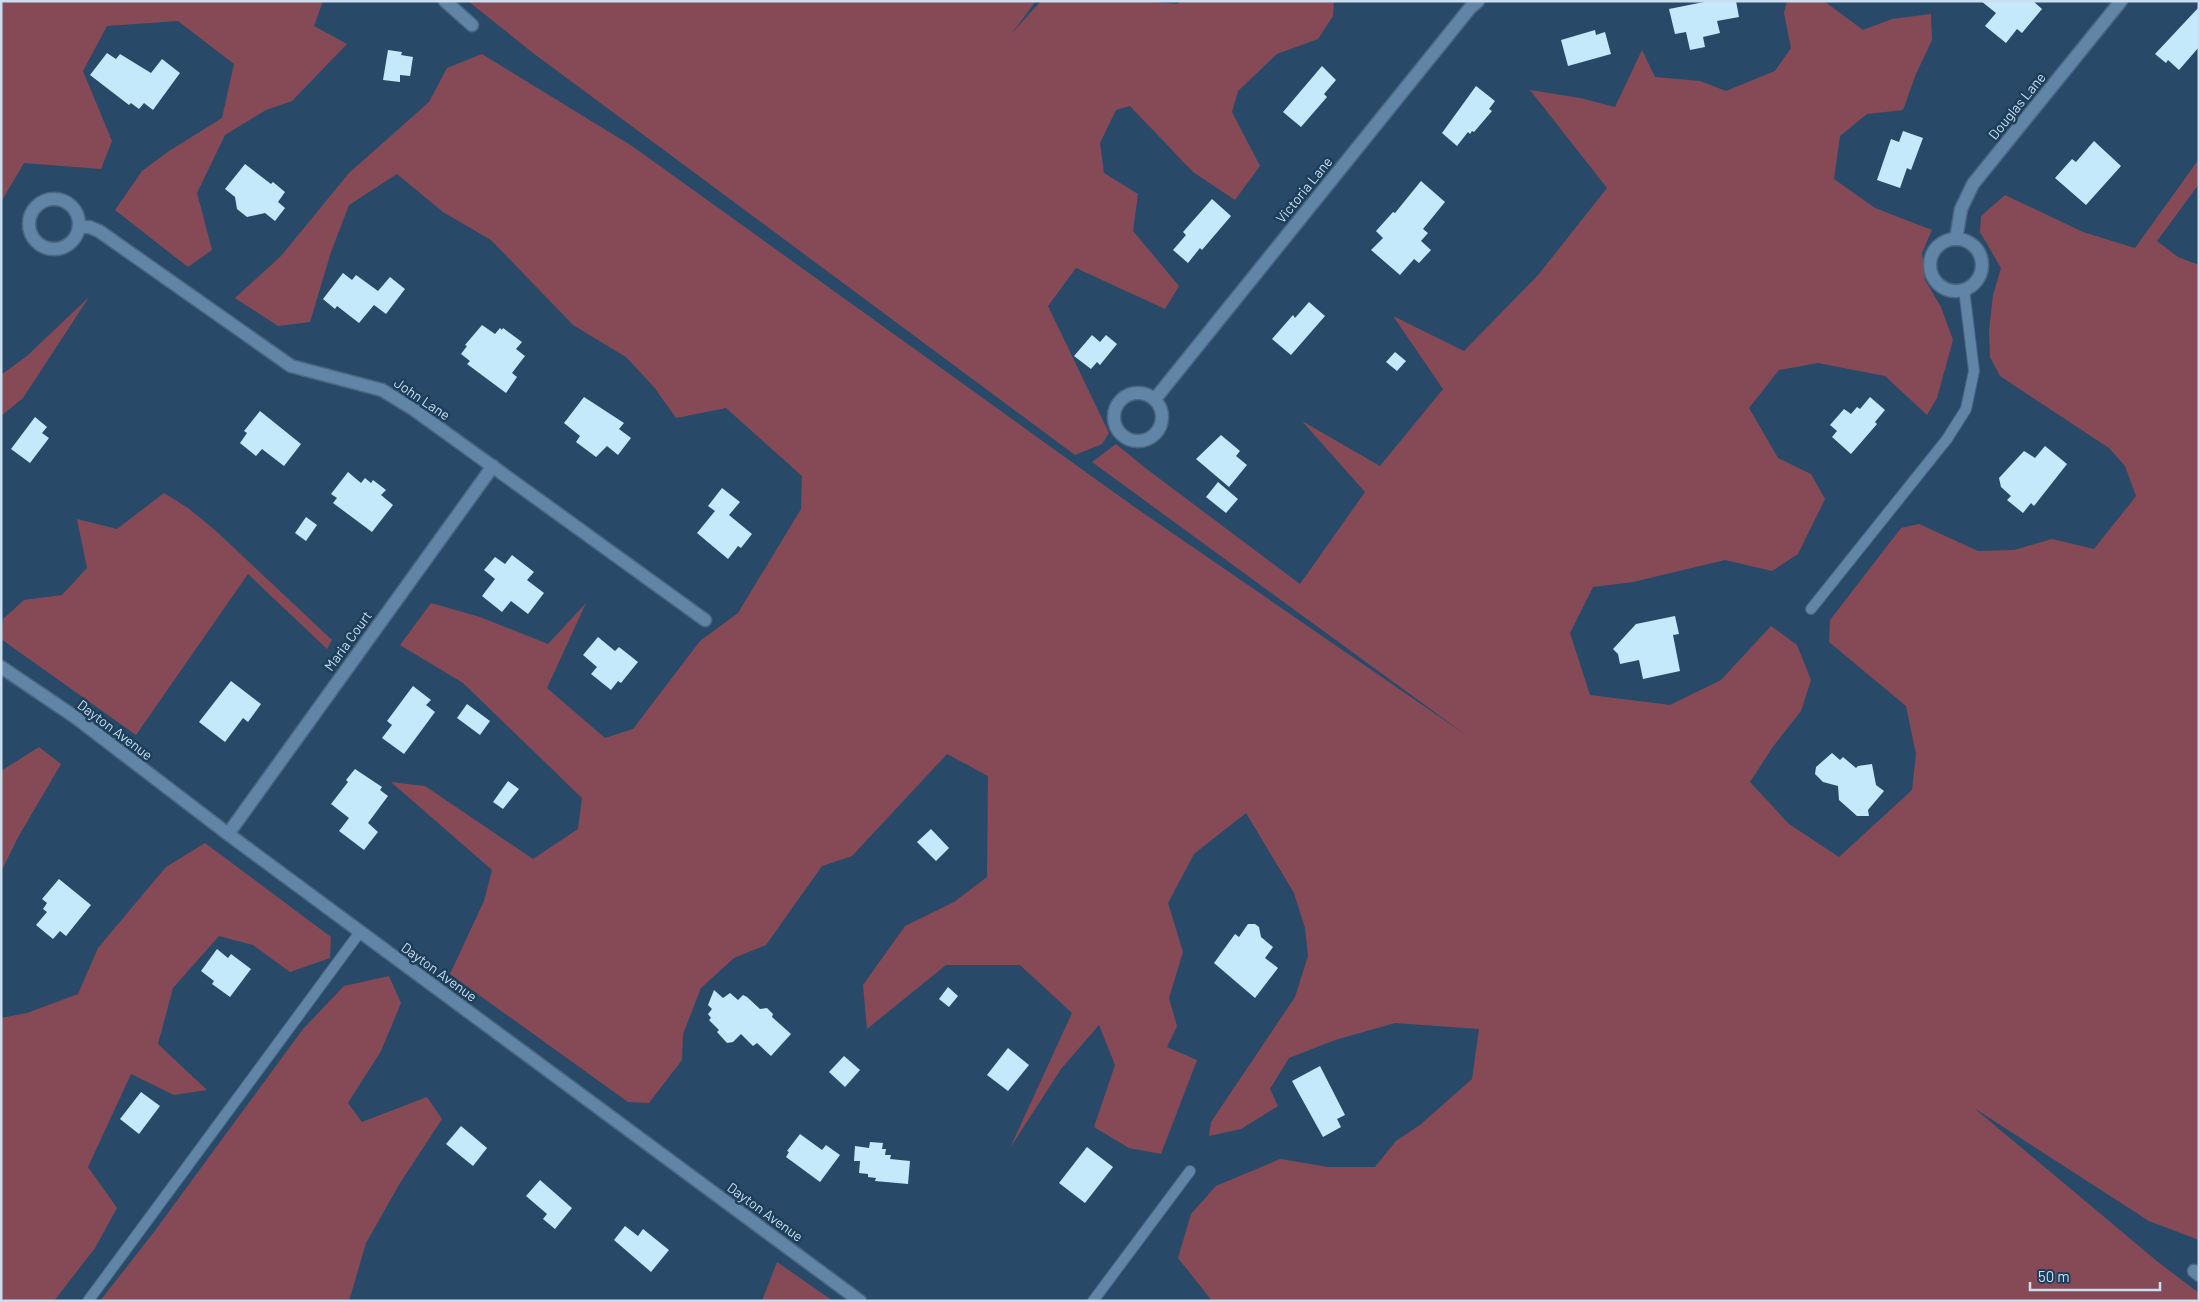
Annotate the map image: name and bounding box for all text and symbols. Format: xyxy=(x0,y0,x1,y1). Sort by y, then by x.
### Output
street label: Douglas Lane xyxy=(1984,69,2049,143)
street label: Victoria Lane xyxy=(1272,153,1335,226)
street label: John Lane xyxy=(391,374,453,423)
street label: Maria Court xyxy=(320,607,375,674)
street label: Dayton Avenue xyxy=(74,696,156,763)
street label: Dayton Avenue xyxy=(398,938,480,1005)
street label: Dayton Avenue xyxy=(724,1178,806,1245)
scale bar xyxy=(2030,1260,2160,1292)
text: 50 m xyxy=(2038,1267,2070,1285)

